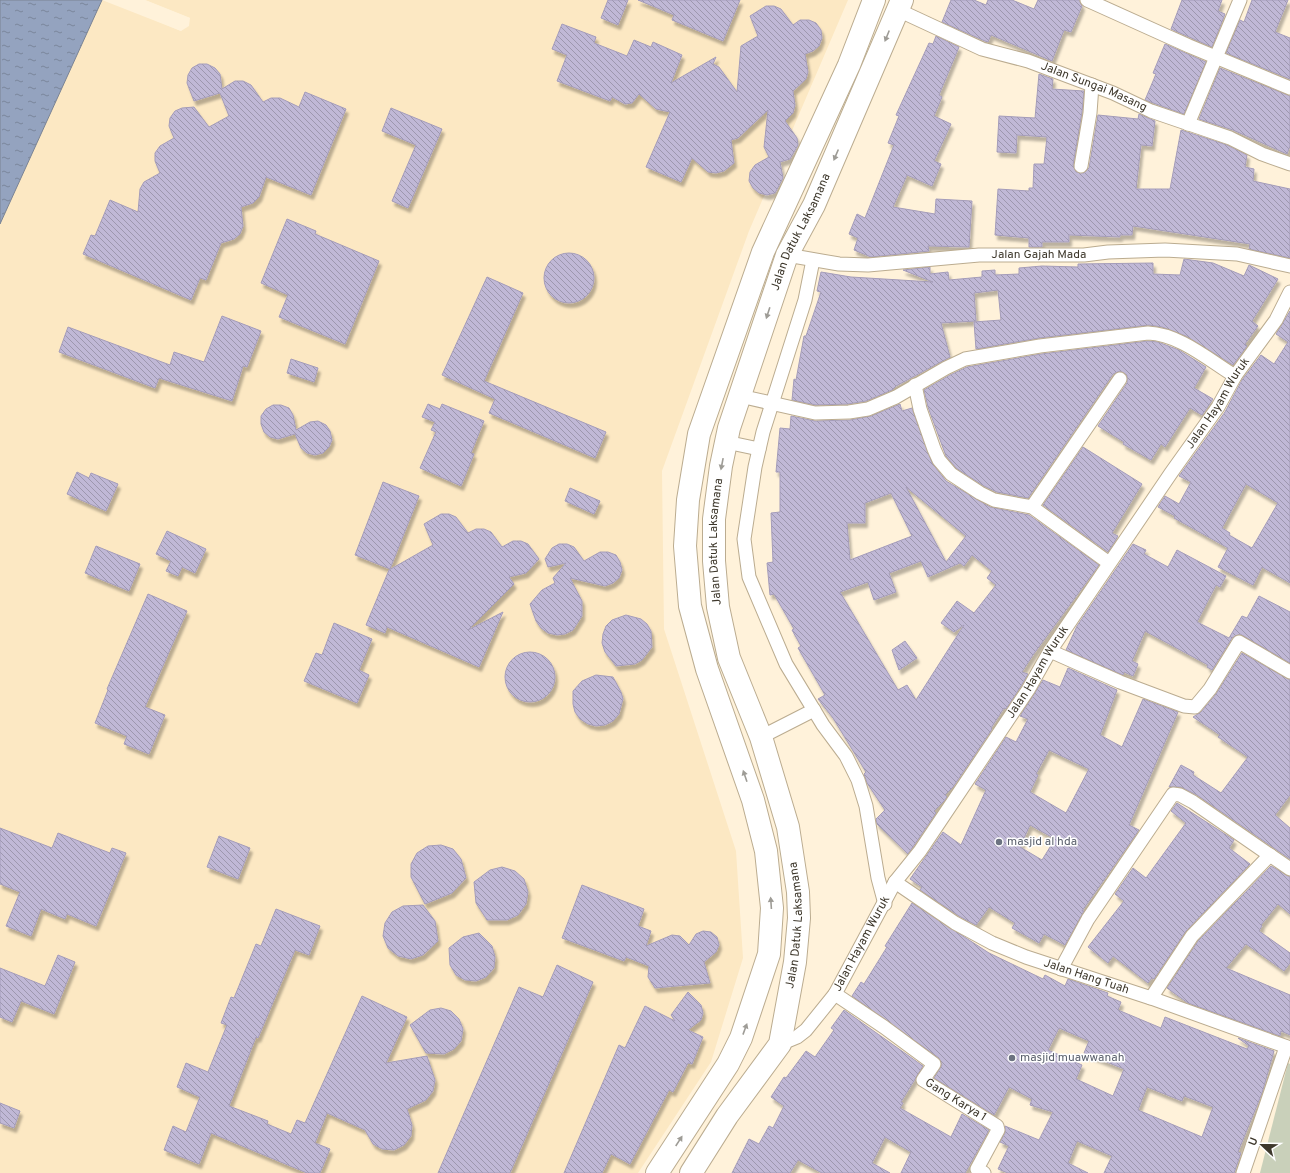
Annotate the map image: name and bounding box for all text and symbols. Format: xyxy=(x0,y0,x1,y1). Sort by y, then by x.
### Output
one-way arrow xyxy=(884,30,890,41)
street label: Jalan Sungai Masang xyxy=(1038,58,1150,116)
one-way arrow xyxy=(833,150,839,161)
street label: Jalan Datuk Laksamana xyxy=(768,171,835,293)
street label: Jalan Gajah Mada xyxy=(991,247,1086,263)
one-way arrow xyxy=(765,307,771,319)
street label: Jalan Hayam Wuruk xyxy=(1182,354,1254,452)
one-way arrow xyxy=(718,458,724,470)
street label: Jalan Datuk Laksamana xyxy=(706,477,727,606)
street label: Jalan Hayam Wuruk xyxy=(1003,623,1073,722)
one-way arrow xyxy=(742,770,748,782)
place label: masjid al hda xyxy=(1007,834,1077,850)
marker: masjid al hda xyxy=(994,837,1004,847)
street label: Jalan Datuk Laksamana xyxy=(782,861,807,990)
street label: Jalan Hayam Wuruk xyxy=(830,893,894,994)
one-way arrow xyxy=(768,897,775,909)
street label: Jalan Hang Tuah xyxy=(1042,955,1131,998)
one-way arrow xyxy=(742,1022,748,1034)
place label: masjid muawwanah xyxy=(1020,1050,1124,1066)
marker: masjid muawwanah xyxy=(1007,1053,1017,1063)
street label: Gang Karya 1 xyxy=(922,1075,989,1125)
north arrow xyxy=(1242,1125,1282,1165)
text: U xyxy=(1246,1135,1262,1148)
one-way arrow xyxy=(675,1136,683,1146)

